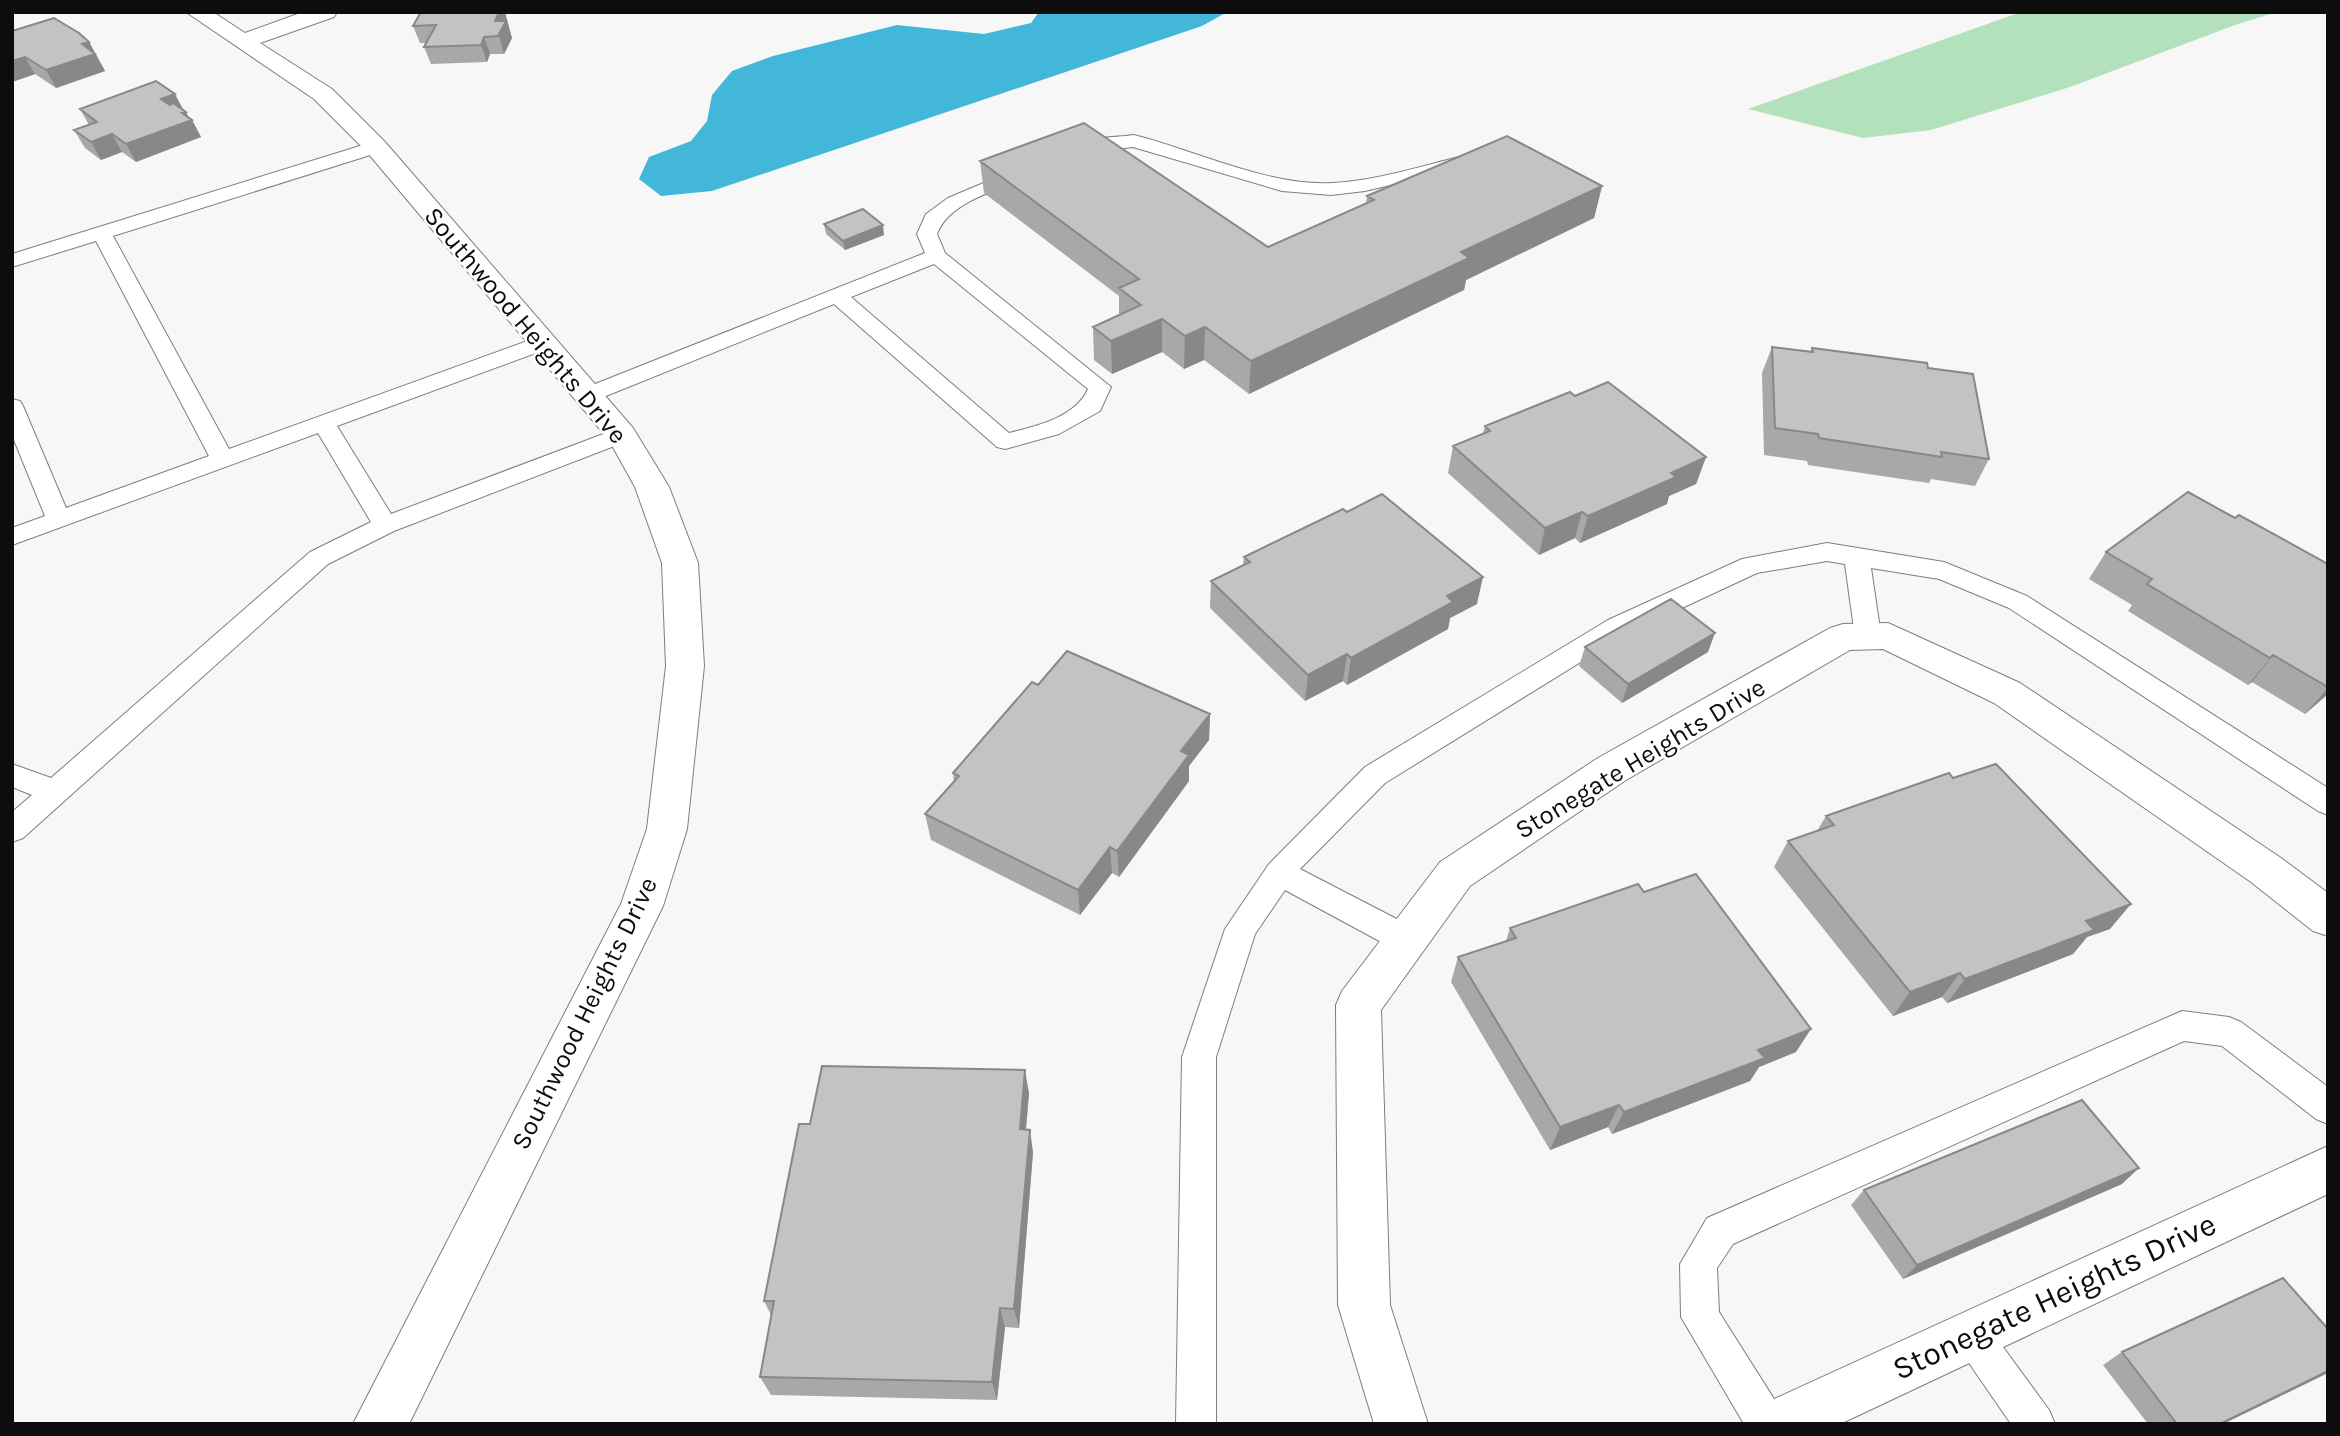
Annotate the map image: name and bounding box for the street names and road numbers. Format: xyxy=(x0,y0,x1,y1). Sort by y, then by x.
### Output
street label: Southwood Heights Drive xyxy=(418,201,634,450)
street label: Stonegate Heights Drive xyxy=(1510,671,1771,845)
street label: Southwood Heights Drive xyxy=(505,872,664,1154)
street label: Stonegate Heights Drive xyxy=(1887,1205,2222,1388)

